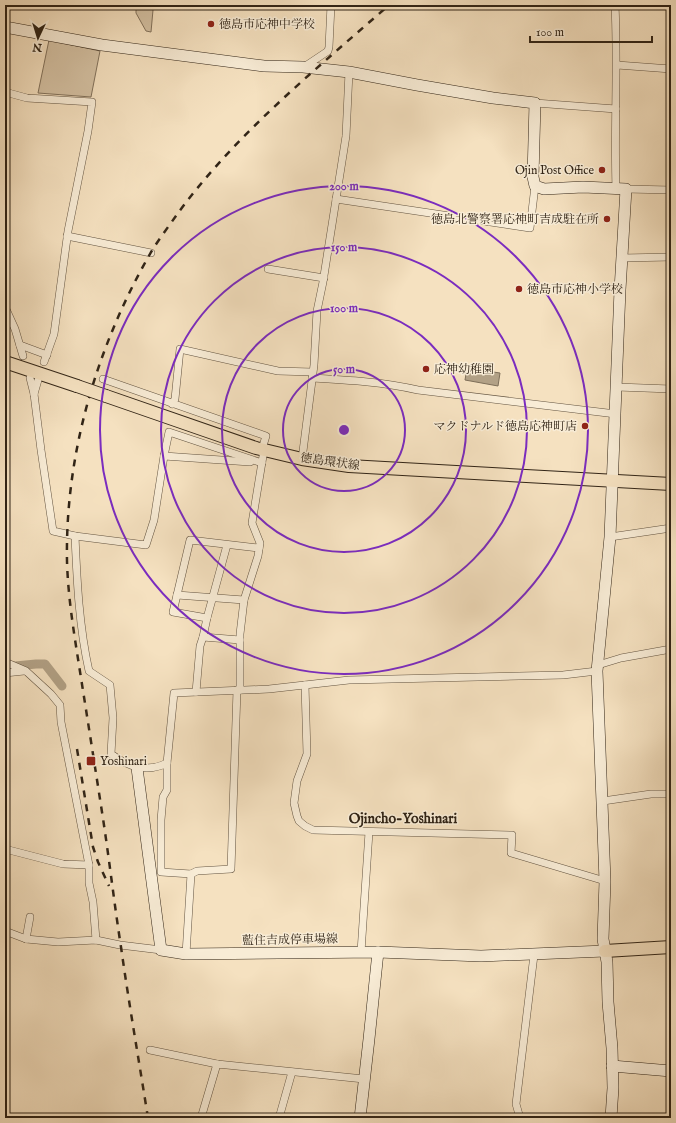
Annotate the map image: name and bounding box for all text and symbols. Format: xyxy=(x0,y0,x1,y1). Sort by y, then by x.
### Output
place label: 徳島市応神中学校 xyxy=(219,17,315,32)
north arrow xyxy=(18,18,58,58)
scale bar xyxy=(530,18,652,44)
marker: 徳島市応神中学校 xyxy=(206,19,216,29)
text: 100 m xyxy=(536,25,564,40)
text: N xyxy=(32,40,44,54)
place label: Ojin Post Office xyxy=(515,163,594,178)
marker: Ojin Post Office xyxy=(597,165,607,175)
text: 200 m xyxy=(329,179,359,194)
place label: 徳島北警察署応神町吉成駐在所 xyxy=(431,212,599,227)
marker: 徳島北警察署応神町吉成駐在所 xyxy=(602,214,612,224)
text: 150 m xyxy=(331,240,358,255)
place label: 徳島市応神小学校 xyxy=(527,282,623,297)
marker: 徳島市応神小学校 xyxy=(514,284,524,294)
text: 100 m xyxy=(330,301,359,316)
text: 50 m xyxy=(333,362,356,377)
place label: 応神幼稚園 xyxy=(434,362,494,377)
marker: 応神幼稚園 xyxy=(421,364,431,374)
place label: マクドナルド徳島応神町店 xyxy=(434,419,577,434)
marker: マクドナルド徳島応神町店 xyxy=(580,421,590,431)
centre of rings xyxy=(337,423,351,437)
street label: 徳島環状線 xyxy=(299,450,361,474)
place label: Yoshinari xyxy=(100,754,147,769)
marker: Yoshinari xyxy=(85,755,97,767)
district label: Ojincho-Yoshinari xyxy=(349,810,457,828)
street label: 藍住吉成停車場線 xyxy=(242,932,338,948)

